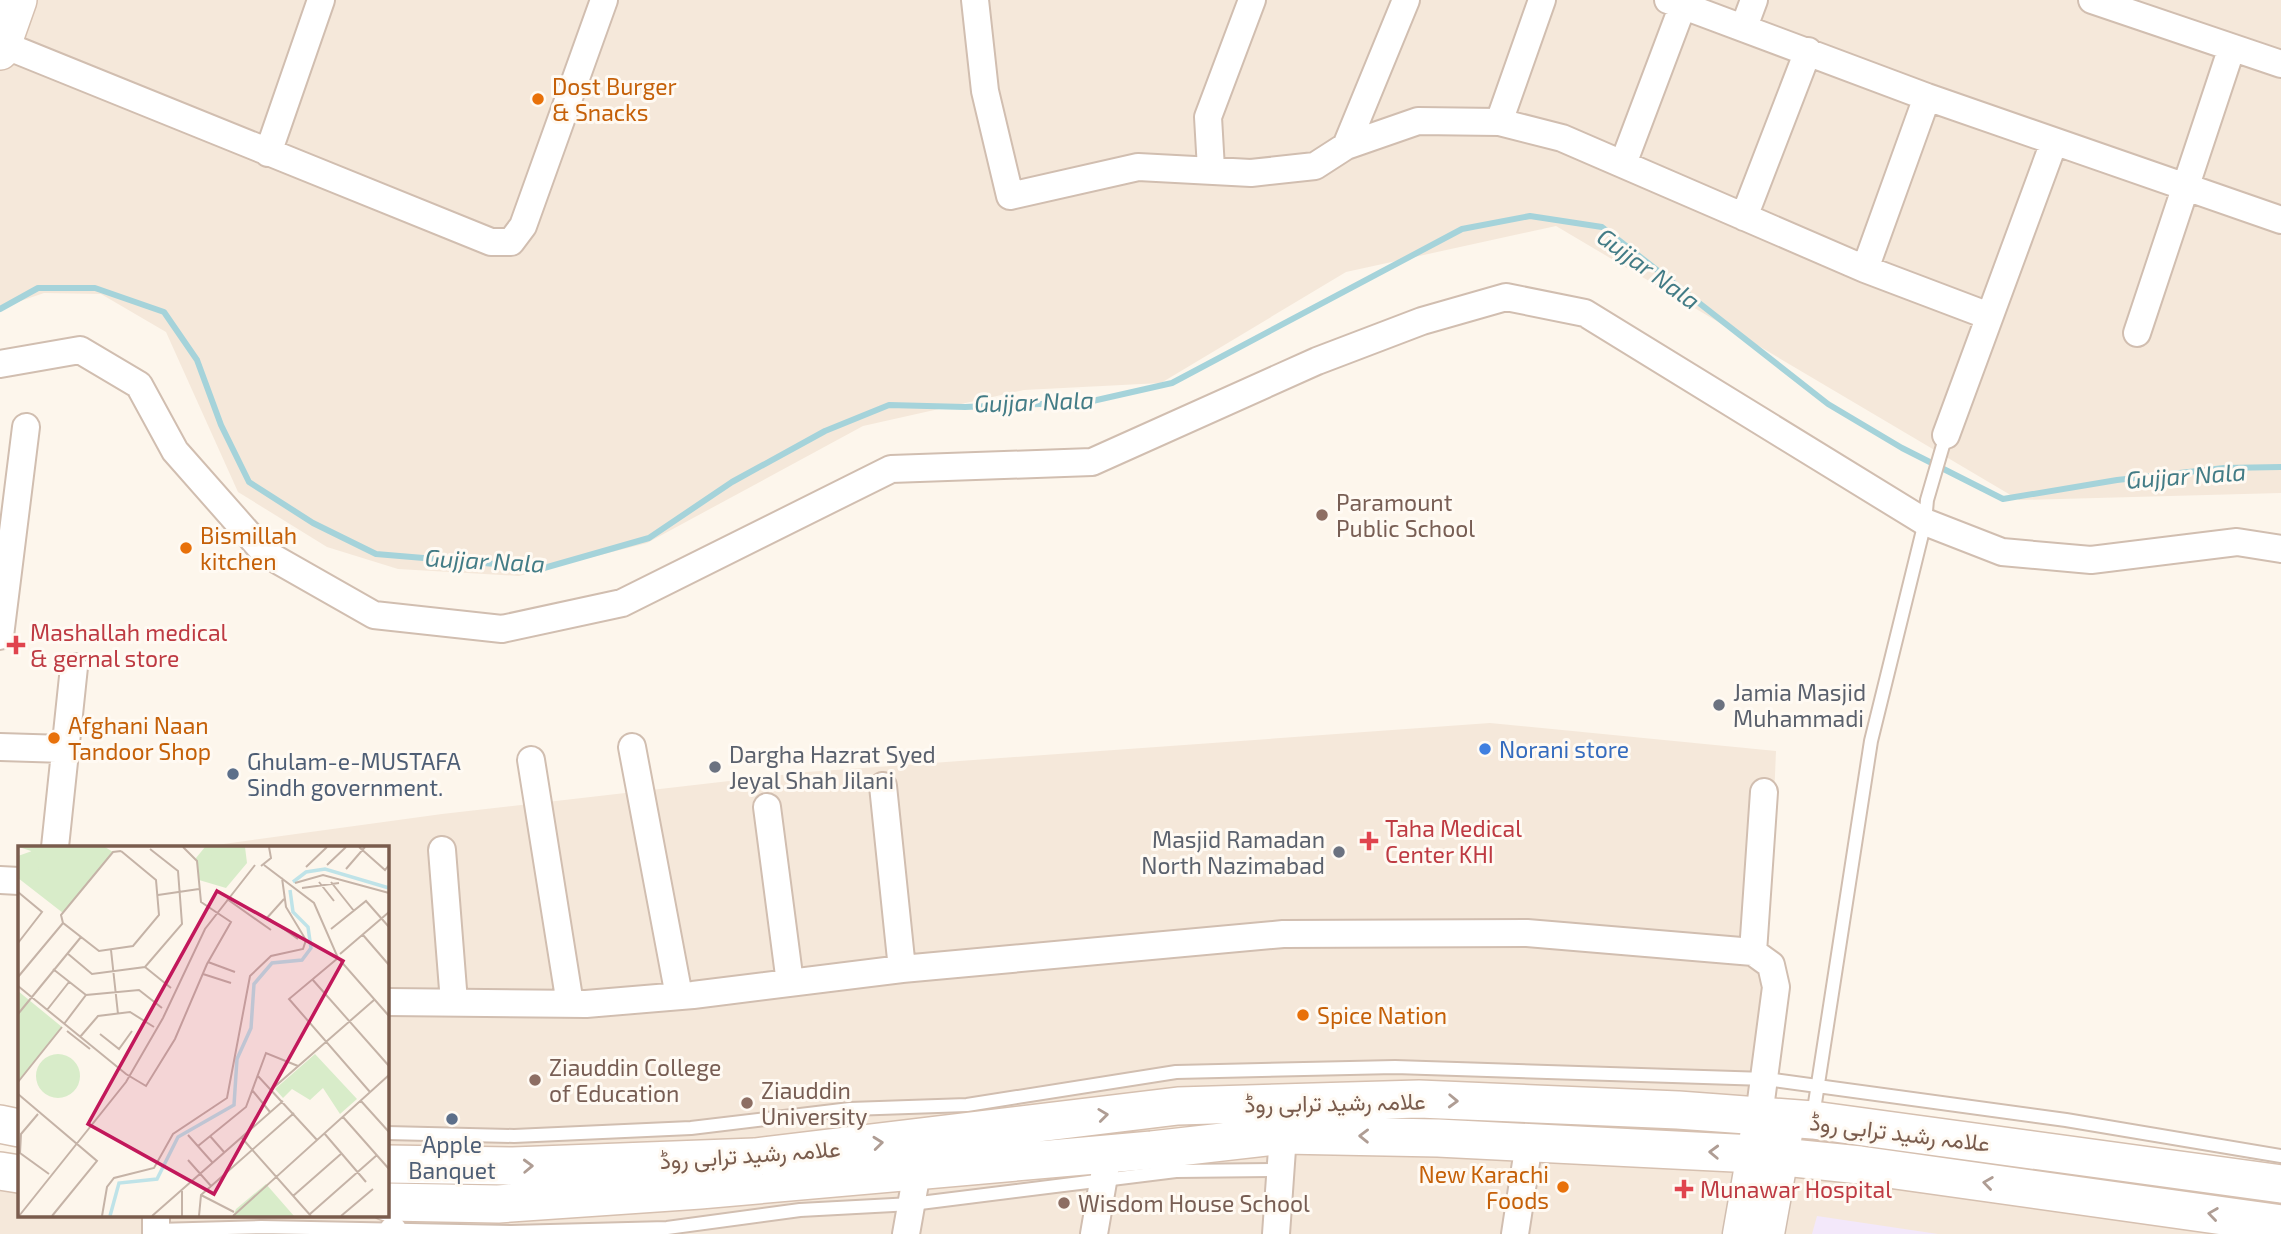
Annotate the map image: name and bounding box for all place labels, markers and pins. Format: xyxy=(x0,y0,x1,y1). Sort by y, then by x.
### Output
place label: Dost Burger & Snacks xyxy=(552,72,677,126)
marker: Dost Burger & Snacks xyxy=(530,91,546,107)
place label: Paramount Public School xyxy=(1336,488,1475,542)
marker: Paramount Public School xyxy=(1314,507,1330,523)
place label: Bismillah kitchen xyxy=(200,521,297,575)
marker: Bismillah kitchen xyxy=(178,540,194,556)
place label: Mashallah medical & gernal store xyxy=(30,618,228,672)
marker: Mashallah medical & gernal store xyxy=(8,637,24,653)
place label: Jamia Masjid Muhammadi xyxy=(1733,678,1866,732)
marker: Jamia Masjid Muhammadi xyxy=(1711,697,1727,713)
place label: Afghani Naan Tandoor Shop xyxy=(68,711,211,765)
marker: Afghani Naan Tandoor Shop xyxy=(46,730,62,746)
place label: Norani store xyxy=(1499,735,1629,763)
place label: Dargha Hazrat Syed Jeyal Shah Jilani xyxy=(729,740,936,794)
marker: Norani store xyxy=(1477,741,1493,757)
place label: Ghulam-e-MUSTAFA Sindh government. xyxy=(247,747,461,801)
marker: Dargha Hazrat Syed Jeyal Shah Jilani xyxy=(707,759,723,775)
marker: Ghulam-e-MUSTAFA Sindh government. xyxy=(225,766,241,782)
place label: Taha Medical Center KHI xyxy=(1385,814,1522,868)
place label: Masjid Ramadan North Nazimabad xyxy=(1141,825,1325,879)
marker: Taha Medical Center KHI xyxy=(1359,831,1379,851)
marker: Masjid Ramadan North Nazimabad xyxy=(1331,844,1347,860)
place label: Spice Nation xyxy=(1317,1001,1447,1029)
marker: Spice Nation xyxy=(1295,1007,1311,1023)
place label: Ziauddin College of Education xyxy=(549,1053,721,1107)
marker: Ziauddin College of Education xyxy=(527,1072,543,1088)
place label: Ziauddin University xyxy=(761,1076,867,1130)
marker: Ziauddin University xyxy=(739,1095,755,1111)
marker: Apple Banquet xyxy=(444,1111,460,1127)
place label: Apple Banquet xyxy=(408,1130,496,1184)
place label: New Karachi Foods xyxy=(1418,1160,1549,1214)
place label: Munawar Hospital xyxy=(1700,1175,1892,1203)
marker: New Karachi Foods xyxy=(1555,1179,1571,1195)
marker: Munawar Hospital xyxy=(1674,1179,1694,1199)
place label: Wisdom House School xyxy=(1078,1189,1310,1217)
marker: Wisdom House School xyxy=(1056,1195,1072,1211)

